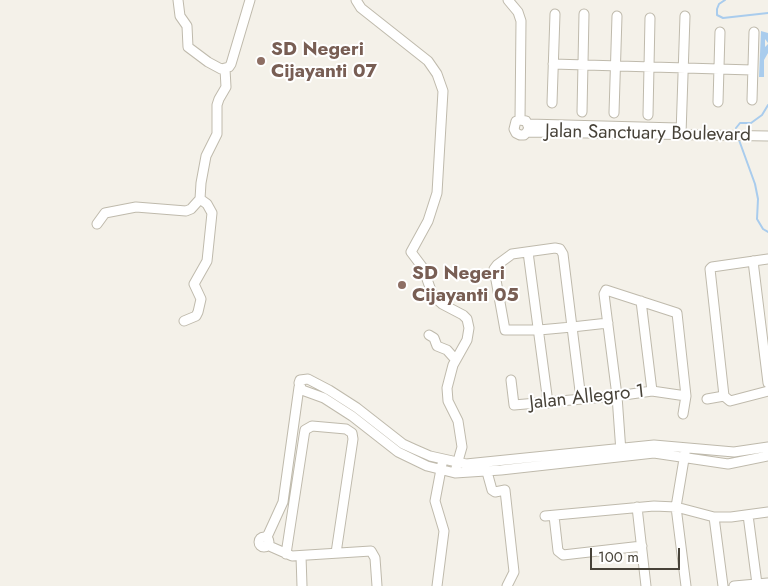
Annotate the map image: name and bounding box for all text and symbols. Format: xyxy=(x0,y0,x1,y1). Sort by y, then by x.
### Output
place label: SD Negeri Cijayanti 07 xyxy=(271,39,377,83)
marker: SD Negeri Cijayanti 07 xyxy=(255,55,267,67)
street label: Jalan Sanctuary Boulevard xyxy=(545,121,751,147)
place label: SD Negeri Cijayanti 05 xyxy=(412,263,519,307)
marker: SD Negeri Cijayanti 05 xyxy=(396,279,408,291)
street label: Jalan Allegro 1 xyxy=(528,381,646,415)
scale bar xyxy=(593,538,683,570)
text: 100 m xyxy=(598,546,639,568)

